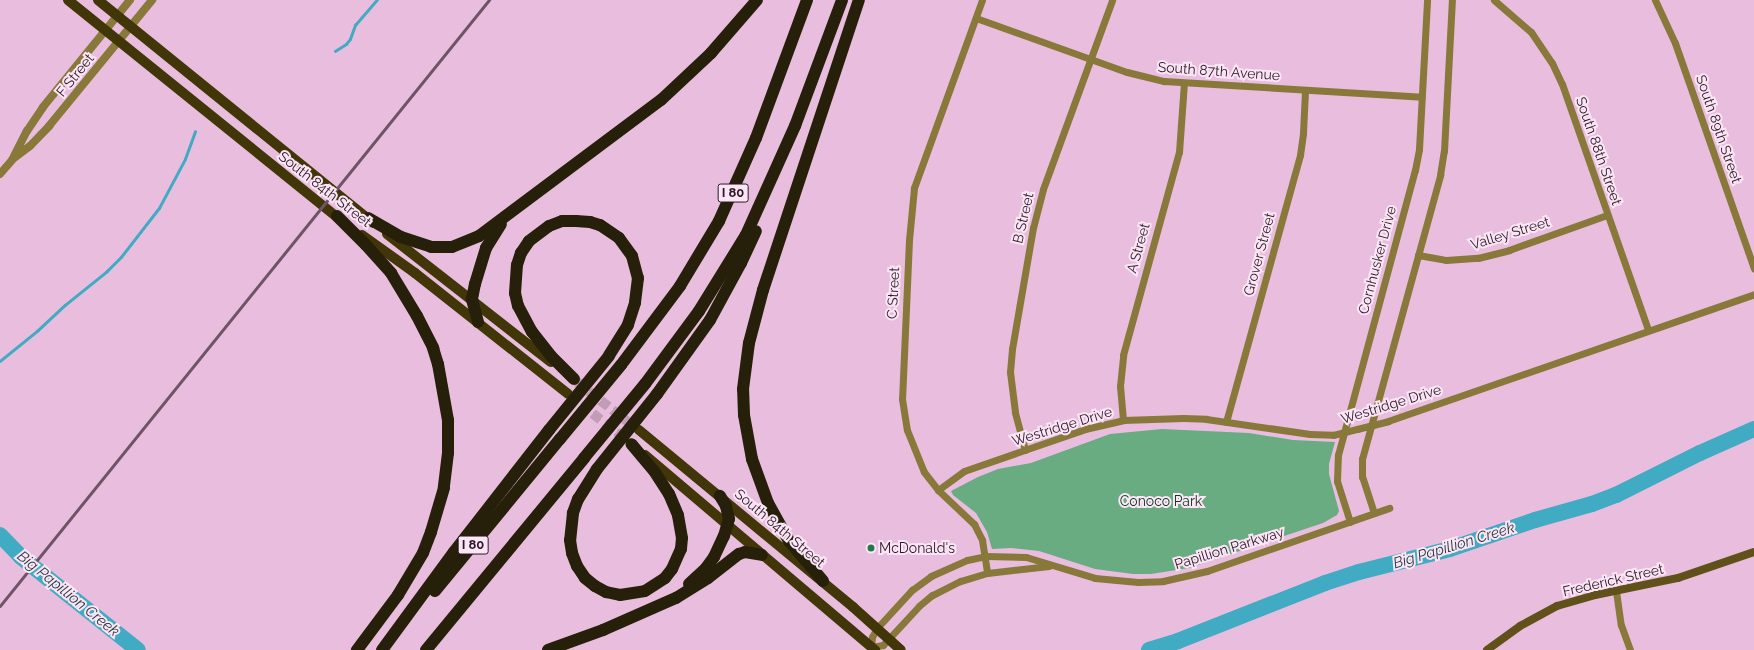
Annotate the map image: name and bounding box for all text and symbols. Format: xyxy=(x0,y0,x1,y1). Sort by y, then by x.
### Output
street label: F Street xyxy=(53,50,97,100)
street label: South 87th Avenue xyxy=(1157,58,1281,84)
street label: South 89th Street xyxy=(1693,73,1745,185)
street label: South 88th Street xyxy=(1573,95,1625,207)
street label: South 84th Street xyxy=(275,148,375,230)
road number: I 80 xyxy=(717,182,749,204)
street label: B Street xyxy=(1009,191,1037,245)
street label: Cornhusker Drive xyxy=(1354,204,1400,316)
street label: Grover Street xyxy=(1240,211,1278,297)
street label: Valley Street xyxy=(1468,213,1552,253)
street label: A Street xyxy=(1123,221,1153,275)
street label: C Street xyxy=(883,267,903,319)
street label: Westridge Drive xyxy=(1339,381,1443,427)
street label: Westridge Drive xyxy=(1010,403,1114,449)
street label: South 84th Street xyxy=(731,485,829,571)
park label: Conoco Park xyxy=(1120,493,1202,509)
water label: Big Papillion Creek xyxy=(1391,519,1517,573)
street label: Papillion Parkway xyxy=(1172,523,1286,573)
road number: I 80 xyxy=(457,534,489,556)
place label: McDonald's xyxy=(879,540,955,556)
marker: McDonald's xyxy=(866,543,876,553)
water label: Big Papillion Creek xyxy=(13,547,123,641)
street label: Frederick Street xyxy=(1561,560,1665,600)

